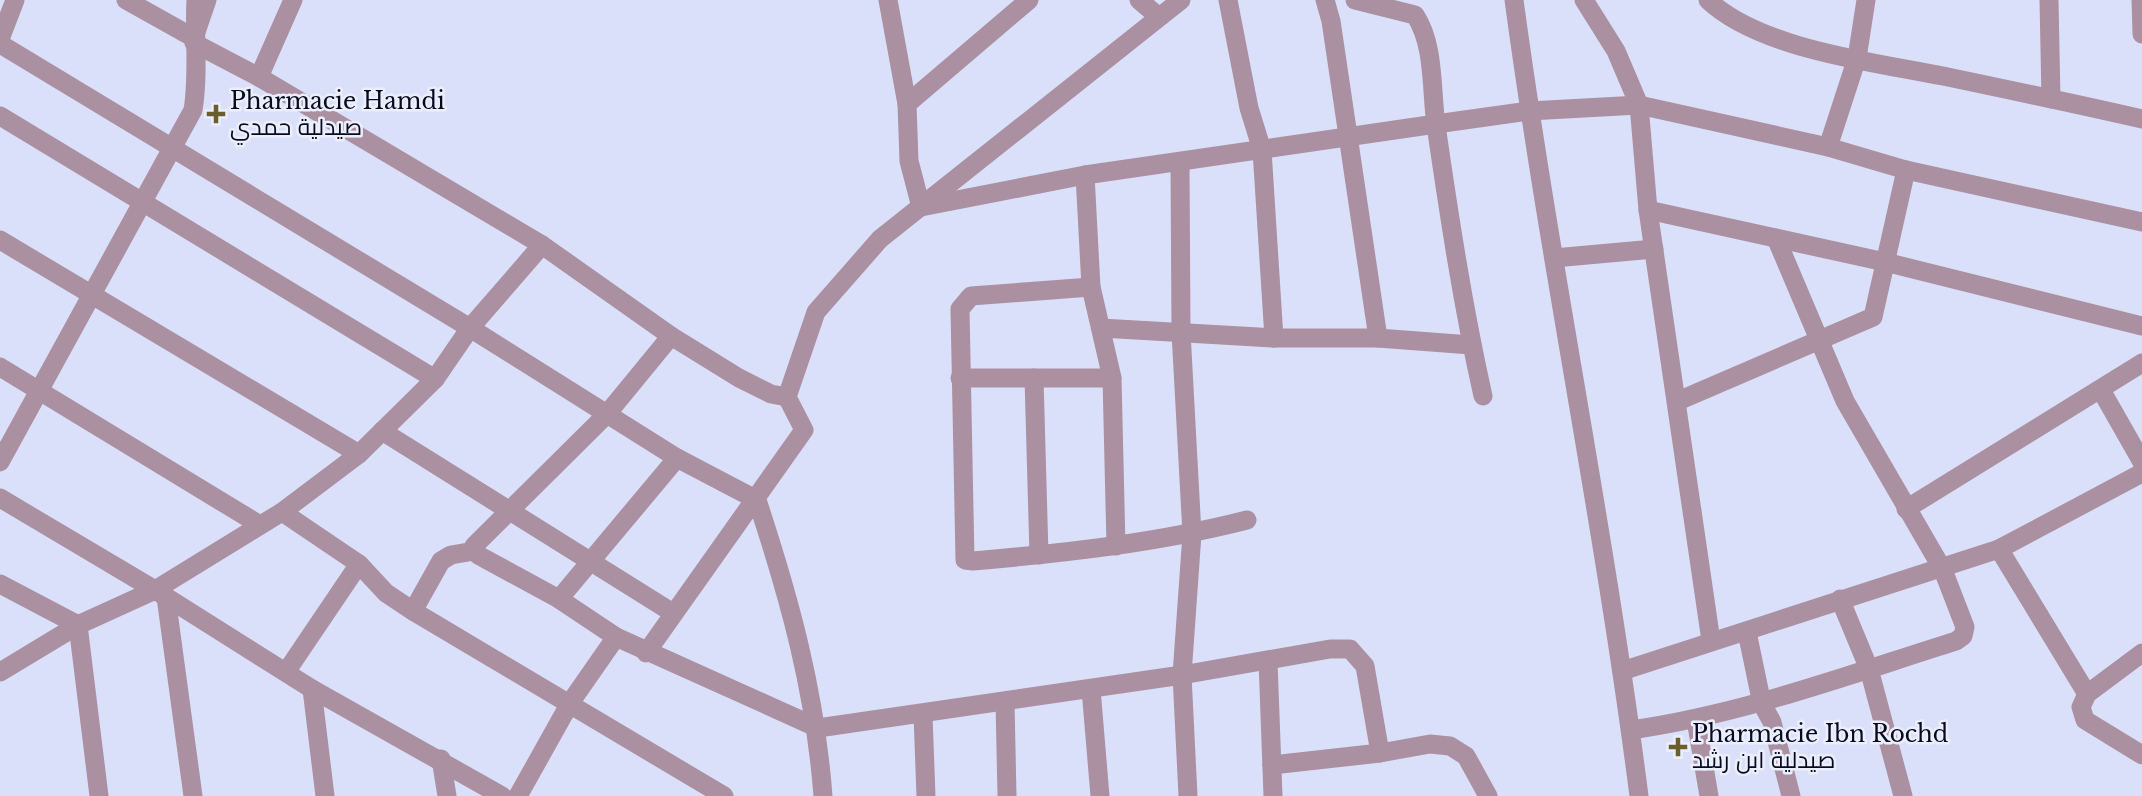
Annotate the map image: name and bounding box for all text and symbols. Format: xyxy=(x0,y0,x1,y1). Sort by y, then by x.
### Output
place label: Pharmacie Hamdi صيدلية حمدي xyxy=(230,87,445,145)
marker: Pharmacie Hamdi صيدلية حمدي xyxy=(208,106,224,122)
place label: Pharmacie Ibn Rochd صيدلية ابن رشد xyxy=(1692,720,1948,774)
marker: Pharmacie Ibn Rochd صيدلية ابن رشد xyxy=(1670,739,1686,755)

